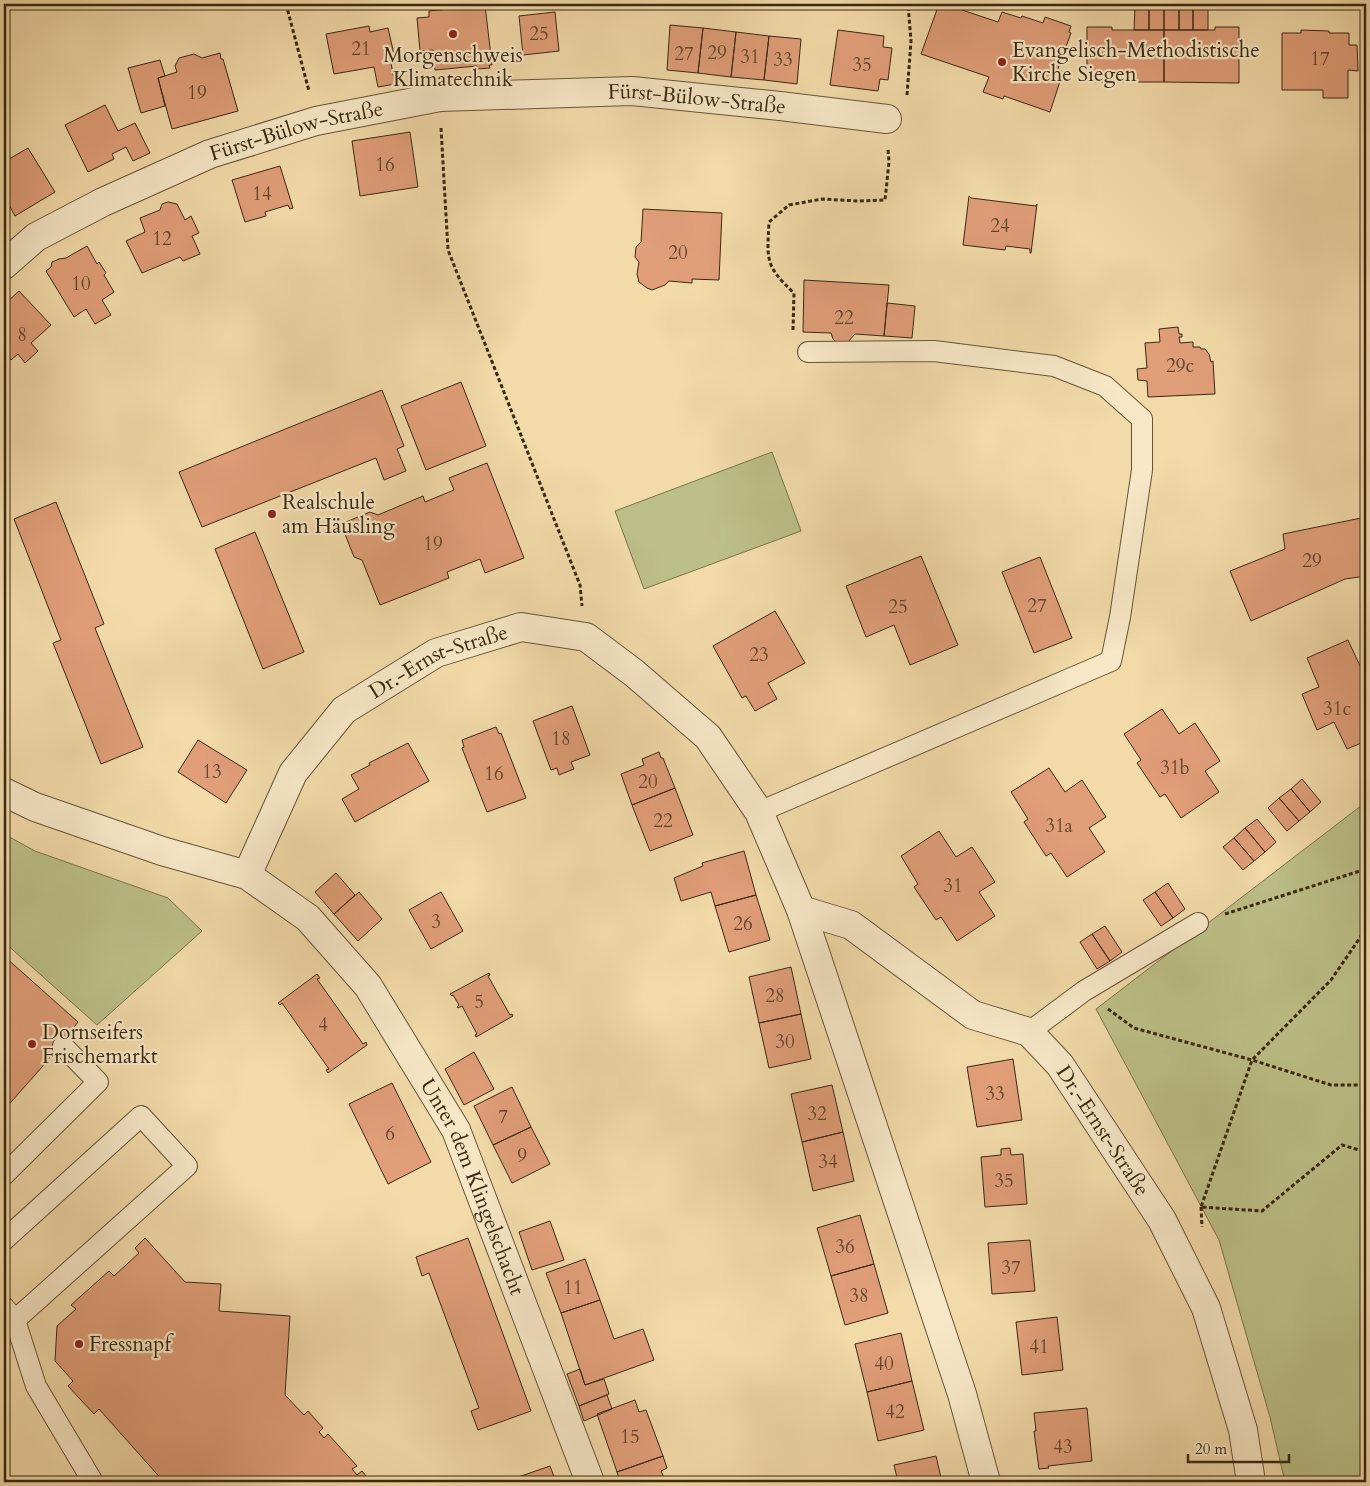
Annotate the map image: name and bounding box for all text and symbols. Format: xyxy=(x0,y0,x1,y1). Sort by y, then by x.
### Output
house number: 25 xyxy=(529,21,549,47)
marker: Morgenschweis Klimatechnik xyxy=(447,28,459,40)
house number: 21 xyxy=(351,36,371,62)
place label: Evangelisch-Methodistische Kirche Siegen xyxy=(1012,36,1260,89)
house number: 29 xyxy=(707,40,727,66)
place label: Morgenschweis Klimatechnik xyxy=(383,41,523,94)
house number: 27 xyxy=(674,41,694,67)
house number: 31 xyxy=(740,44,760,70)
house number: 17 xyxy=(1310,46,1330,72)
house number: 33 xyxy=(773,47,793,73)
house number: 35 xyxy=(852,52,872,78)
marker: Evangelisch-Methodistische Kirche Siegen xyxy=(996,56,1008,68)
street label: Fürst-Bülow-Straße xyxy=(607,77,788,122)
house number: 19 xyxy=(187,80,207,106)
street label: Fürst-Bülow-Straße xyxy=(206,94,386,168)
house number: 16 xyxy=(375,152,395,178)
house number: 14 xyxy=(252,181,272,207)
house number: 24 xyxy=(990,213,1010,239)
house number: 12 xyxy=(152,226,172,252)
house number: 20 xyxy=(668,240,688,266)
house number: 10 xyxy=(71,271,91,297)
house number: 22 xyxy=(834,305,854,331)
house number: 8 xyxy=(17,322,27,348)
house number: 29c xyxy=(1166,353,1194,379)
place label: Realschule am Häusling xyxy=(282,488,395,541)
marker: Realschule am Häusling xyxy=(266,508,278,520)
house number: 19 xyxy=(423,531,443,557)
house number: 29 xyxy=(1302,548,1322,574)
house number: 27 xyxy=(1027,593,1047,619)
house number: 25 xyxy=(888,594,908,620)
street label: Dr.-Ernst-Straße xyxy=(363,618,511,706)
house number: 23 xyxy=(749,642,769,668)
house number: 31c xyxy=(1323,696,1351,722)
house number: 18 xyxy=(551,726,571,752)
house number: 31b xyxy=(1160,755,1190,781)
house number: 13 xyxy=(202,759,222,785)
house number: 16 xyxy=(484,761,504,787)
house number: 20 xyxy=(638,769,658,795)
house number: 22 xyxy=(653,808,673,834)
house number: 31a xyxy=(1045,813,1073,839)
house number: 31 xyxy=(943,873,963,899)
house number: 3 xyxy=(431,909,441,935)
house number: 26 xyxy=(733,911,753,937)
house number: 28 xyxy=(765,983,785,1009)
house number: 5 xyxy=(474,989,484,1015)
house number: 4 xyxy=(318,1012,328,1038)
place label: Dornseifers Frischemarkt xyxy=(42,1018,158,1071)
house number: 30 xyxy=(775,1029,795,1055)
marker: Dornseifers Frischemarkt xyxy=(26,1038,38,1050)
street label: Dr.-Ernst-Straße xyxy=(1049,1060,1156,1202)
street label: Unter dem Klingelschacht xyxy=(413,1073,532,1300)
house number: 33 xyxy=(985,1081,1005,1107)
house number: 32 xyxy=(807,1101,827,1127)
house number: 7 xyxy=(498,1104,508,1130)
house number: 6 xyxy=(385,1121,395,1147)
house number: 9 xyxy=(517,1143,527,1169)
house number: 34 xyxy=(818,1149,838,1175)
house number: 35 xyxy=(994,1168,1014,1194)
house number: 36 xyxy=(835,1234,855,1260)
house number: 37 xyxy=(1001,1255,1021,1281)
house number: 11 xyxy=(563,1275,583,1301)
house number: 38 xyxy=(849,1283,869,1309)
place label: Fressnapf xyxy=(89,1330,174,1359)
house number: 41 xyxy=(1029,1334,1049,1360)
marker: Fressnapf xyxy=(73,1338,85,1350)
house number: 40 xyxy=(874,1351,894,1377)
house number: 42 xyxy=(885,1399,905,1425)
house number: 15 xyxy=(620,1424,640,1450)
scale bar xyxy=(1188,1431,1289,1463)
house number: 43 xyxy=(1053,1434,1073,1460)
text: 20 m xyxy=(1195,1439,1227,1459)

